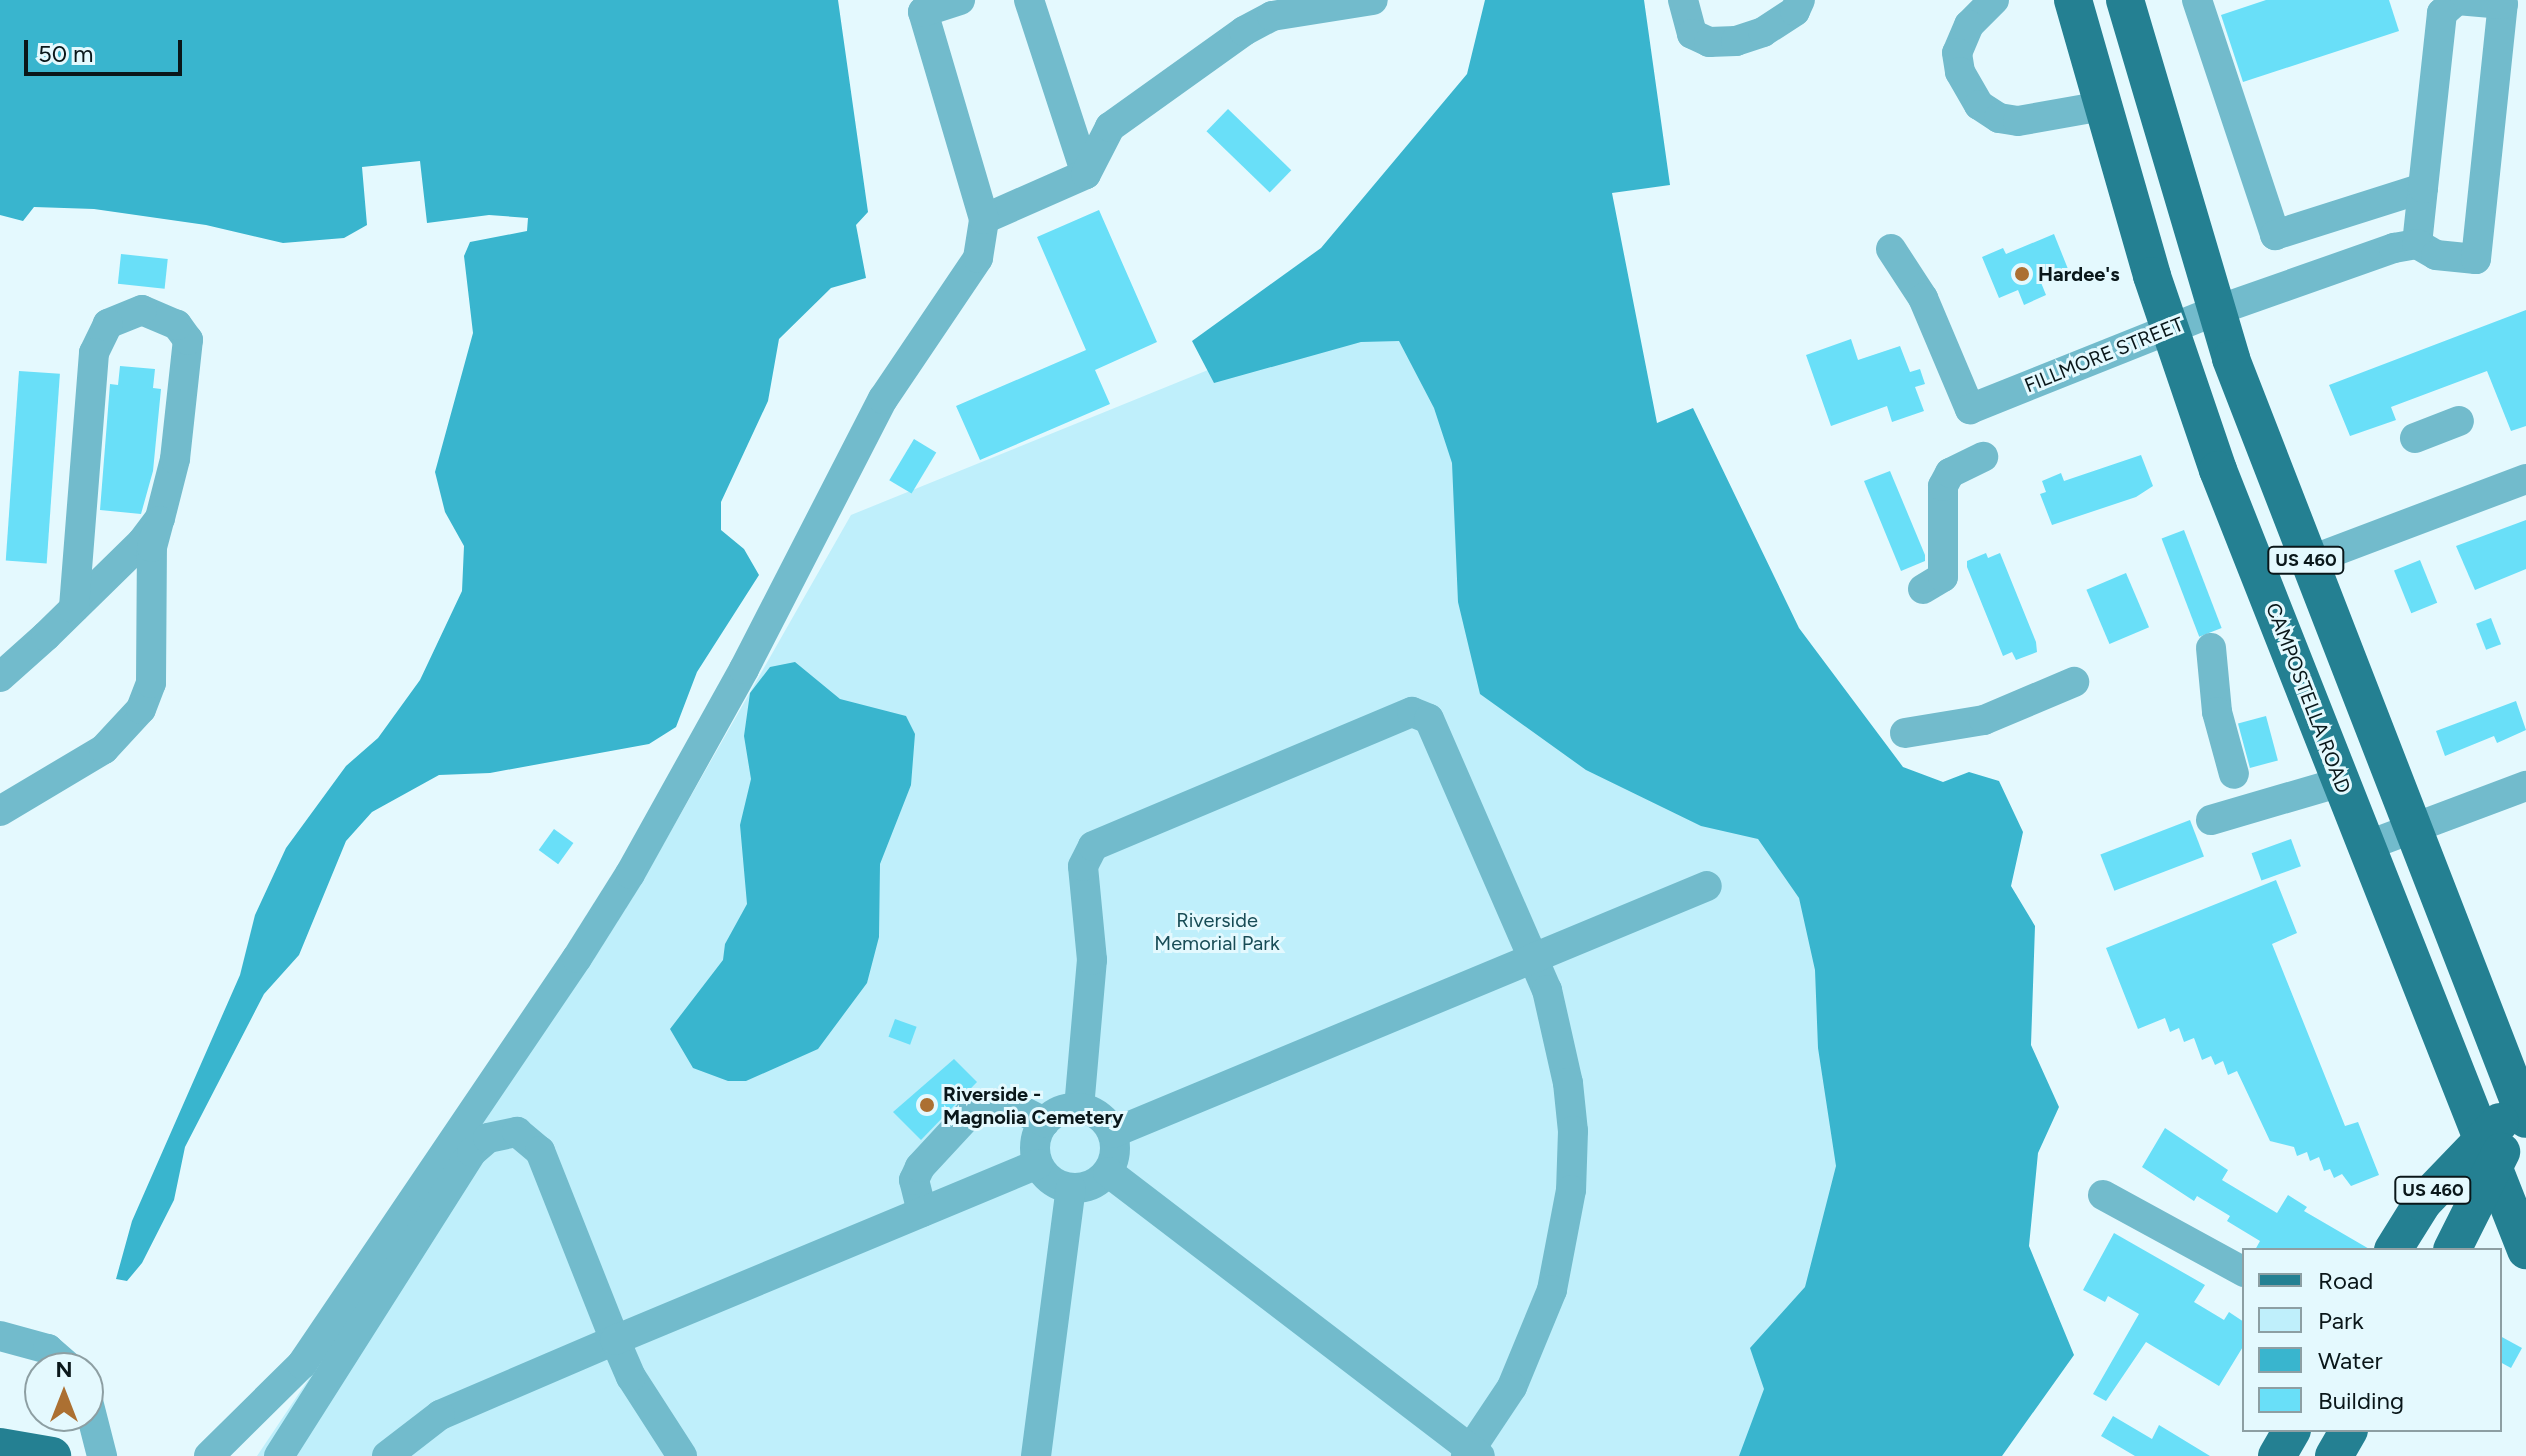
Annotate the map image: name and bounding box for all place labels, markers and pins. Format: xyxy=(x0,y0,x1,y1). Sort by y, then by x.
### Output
place label: Hardee's xyxy=(2038,262,2120,286)
marker: Hardee's xyxy=(2013,265,2031,283)
place label: Riverside - Magnolia Cemetery xyxy=(943,1082,1124,1129)
marker: Riverside - Magnolia Cemetery xyxy=(918,1096,936,1114)

